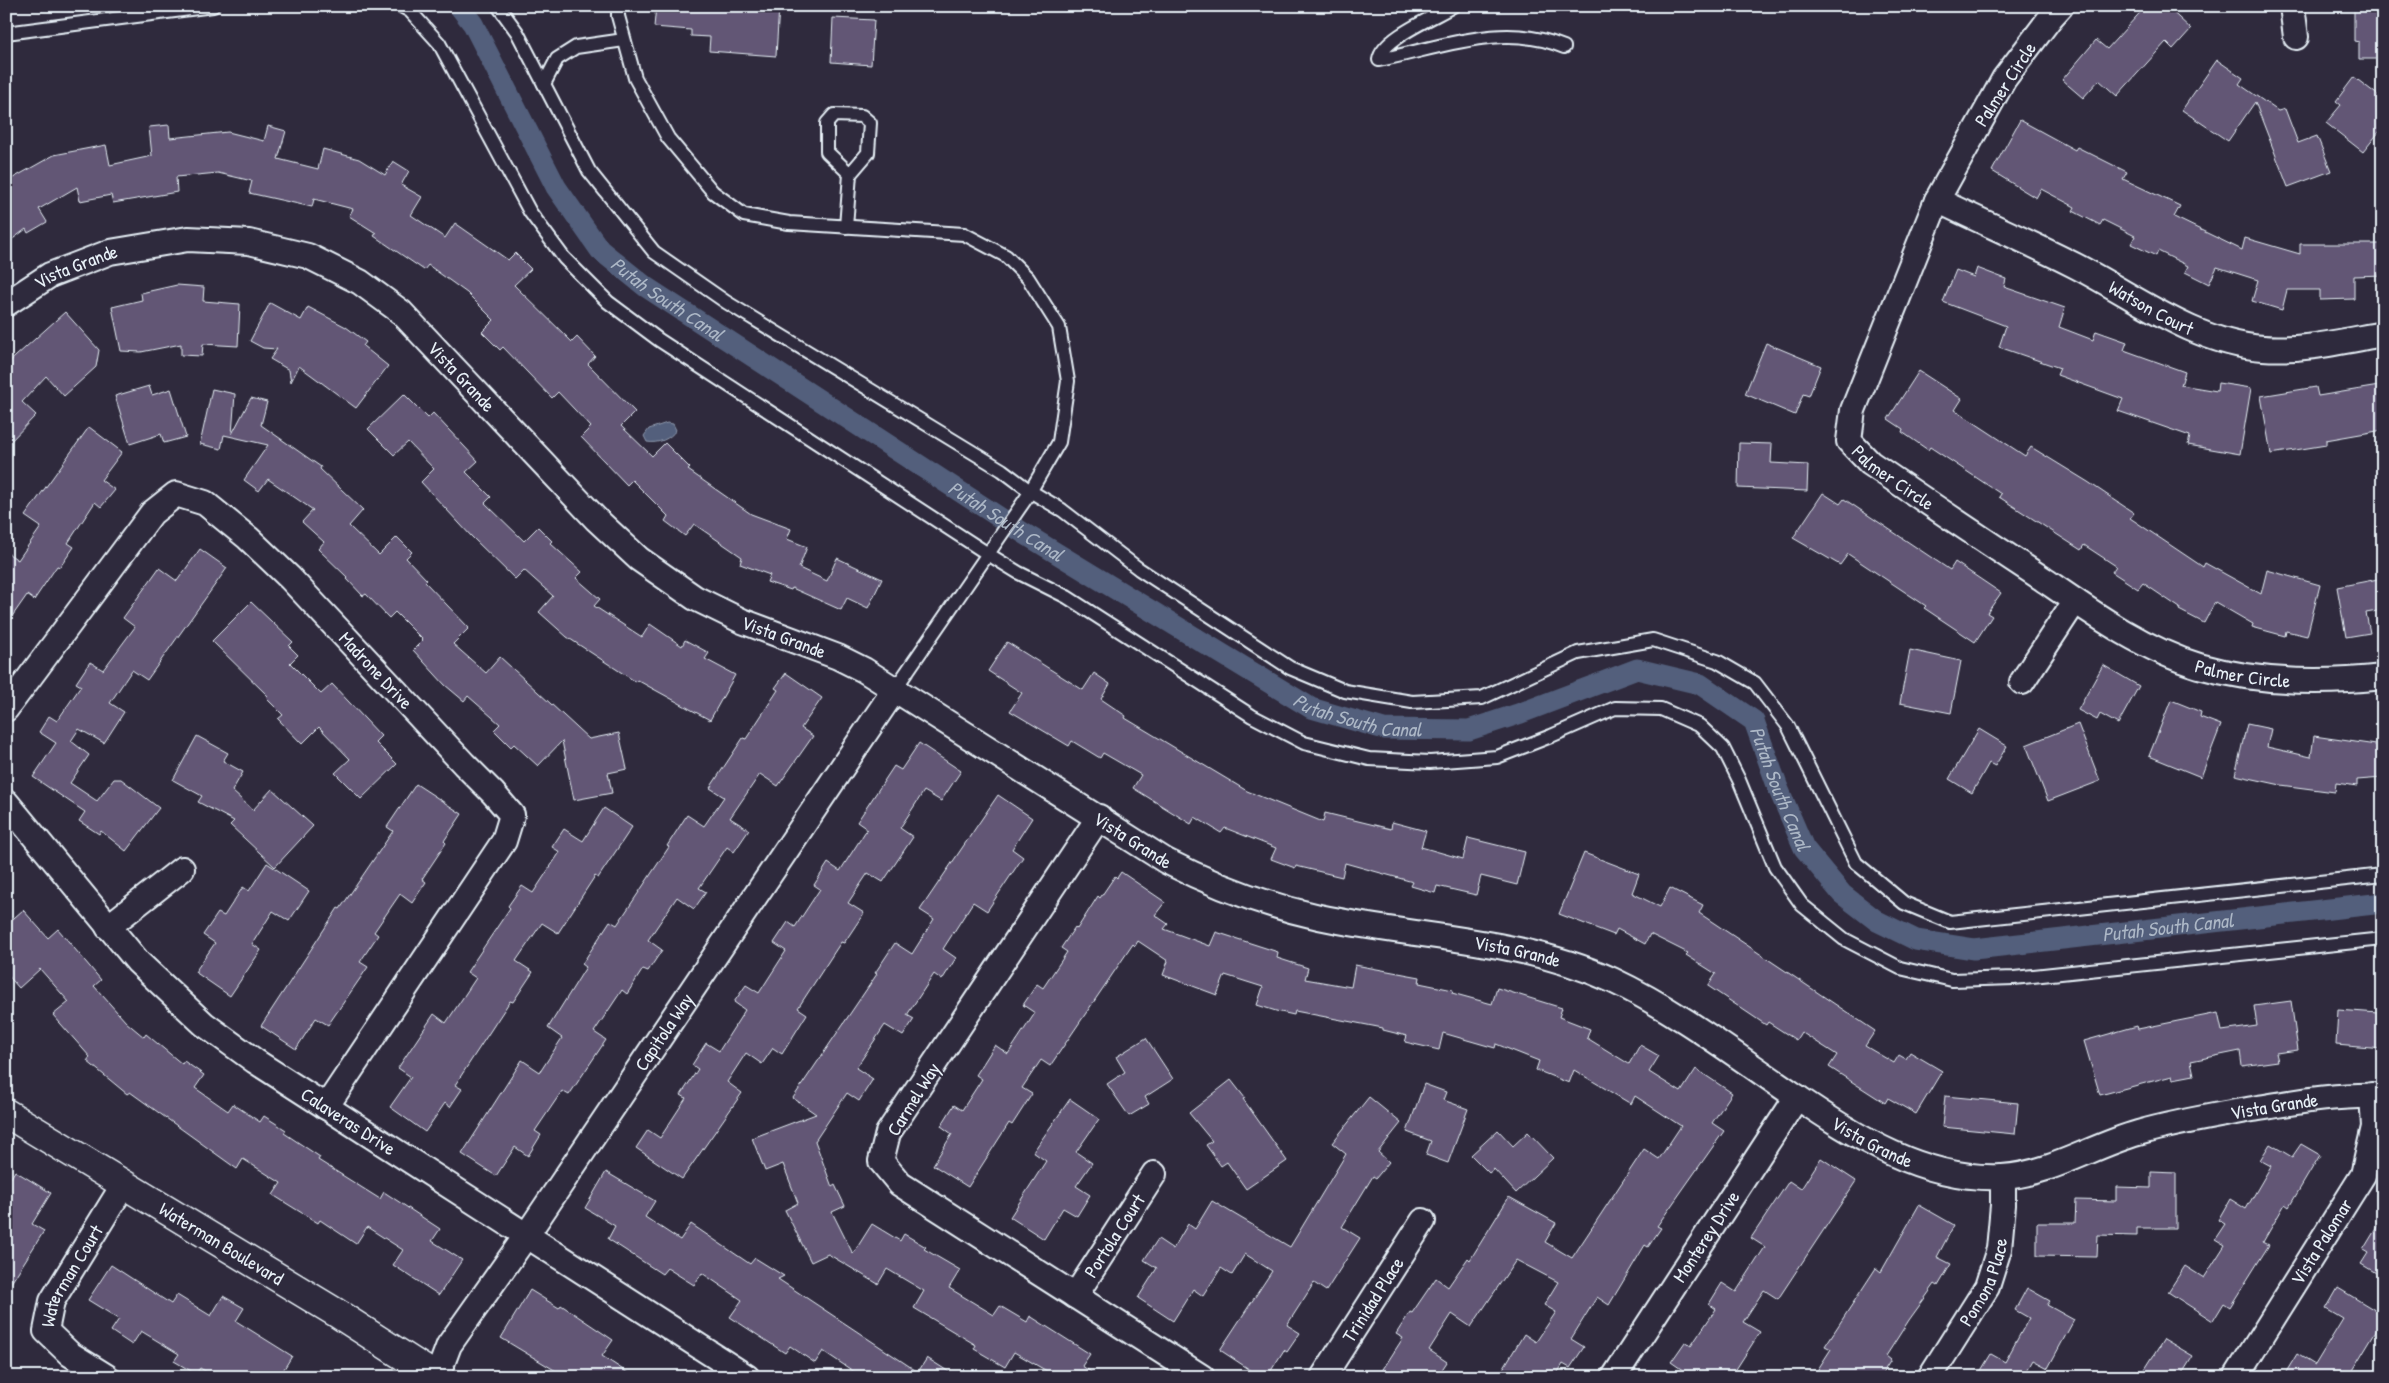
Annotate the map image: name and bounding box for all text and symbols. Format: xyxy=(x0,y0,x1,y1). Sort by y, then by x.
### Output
street label: Palmer Circle xyxy=(1968,36,2042,131)
street label: Vista Grande xyxy=(29,238,120,295)
water label: Putah South Canal xyxy=(606,250,731,348)
street label: Watson Court xyxy=(2104,274,2198,341)
street label: Vista Grande xyxy=(422,335,502,418)
street label: Palmer Circle xyxy=(1846,439,1940,516)
water label: Putah South Canal xyxy=(944,474,1070,568)
street label: Vista Grande xyxy=(738,609,830,664)
street label: Madrone Drive xyxy=(333,626,419,715)
street label: Palmer Circle xyxy=(2192,653,2291,694)
water label: Putah South Canal xyxy=(1288,686,1423,742)
water label: Putah South Canal xyxy=(1744,722,1818,856)
street label: Vista Grande xyxy=(1089,805,1177,875)
water label: Putah South Canal xyxy=(2101,906,2236,948)
street label: Vista Grande xyxy=(1472,929,1564,973)
street label: Capitola Way xyxy=(628,988,699,1076)
street label: Carmel Way xyxy=(880,1057,946,1141)
street label: Calaveras Drive xyxy=(296,1081,401,1161)
street label: Vista Grande xyxy=(2228,1086,2320,1126)
street label: Vista Grande xyxy=(1826,1110,1917,1174)
street label: Monterey Drive xyxy=(1666,1185,1746,1287)
street label: Portola Court xyxy=(1077,1188,1151,1282)
street label: Vista Palomar xyxy=(2284,1193,2359,1290)
street label: Waterman Boulevard xyxy=(154,1196,289,1291)
street label: Waterman Court xyxy=(34,1219,109,1329)
street label: Pomona Place xyxy=(1953,1237,2013,1331)
street label: Trinidad Place xyxy=(1336,1251,1410,1347)

